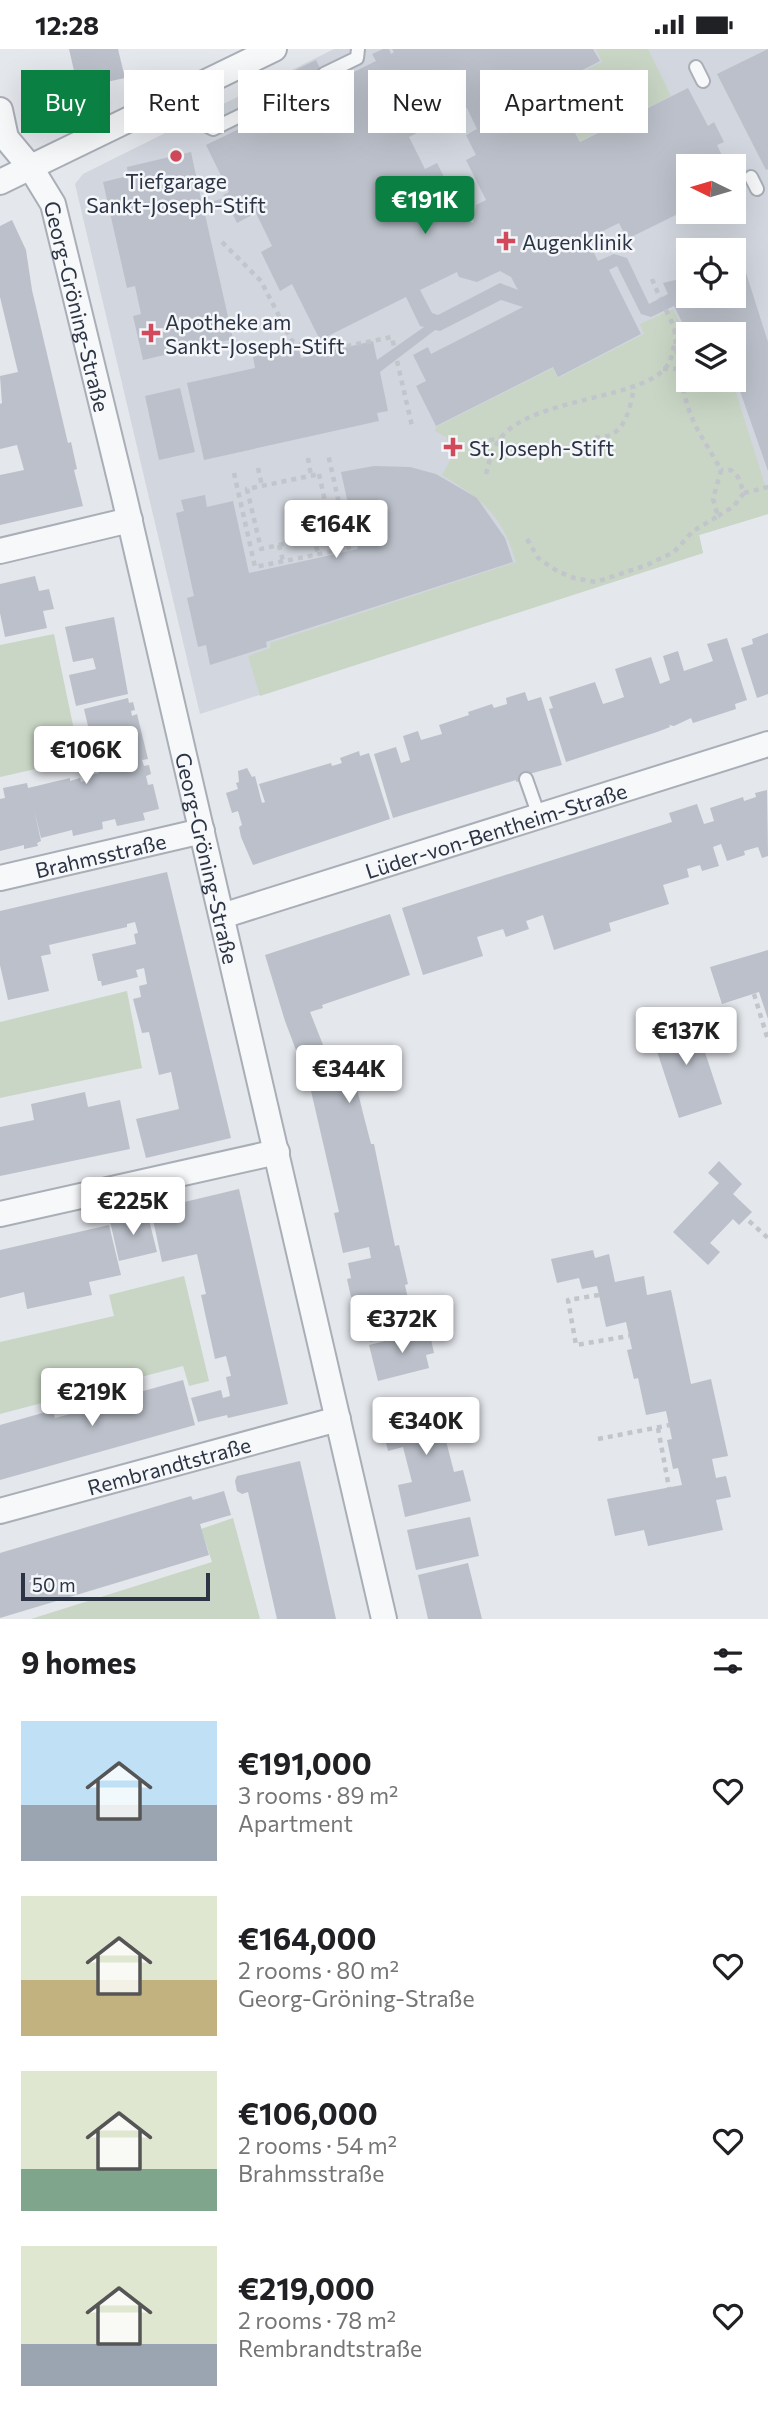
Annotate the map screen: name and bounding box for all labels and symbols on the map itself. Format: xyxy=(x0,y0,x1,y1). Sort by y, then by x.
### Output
marker: Tiefgarage Sankt-Joseph-Stift xyxy=(168,148,184,164)
north arrow xyxy=(676,154,746,224)
place label: Tiefgarage Sankt-Joseph-Stift xyxy=(86,168,266,217)
pin: €191K xyxy=(376,177,474,236)
street label: Georg-Gröning-Straße xyxy=(40,198,116,414)
place label: Augenklinik xyxy=(522,229,633,254)
marker: Augenklinik xyxy=(496,231,516,251)
place label: Apotheke am Sankt-Joseph-Stift xyxy=(165,309,345,358)
marker: Apotheke am Sankt-Joseph-Stift xyxy=(143,325,159,341)
place label: St. Joseph-Stift xyxy=(469,435,614,460)
marker: St. Joseph-Stift xyxy=(443,437,463,457)
pin: €164K xyxy=(287,501,385,560)
pin: €106K xyxy=(37,727,135,786)
street label: Georg-Gröning-Straße xyxy=(171,750,244,966)
street label: Lüder-von-Bentheim-Straße xyxy=(362,777,630,883)
street label: Brahmsstraße xyxy=(32,827,168,882)
pin: €137K xyxy=(637,1007,735,1067)
pin: €344K xyxy=(300,1045,398,1105)
pin: €225K xyxy=(84,1177,182,1237)
pin: €372K xyxy=(353,1295,451,1355)
pin: €219K xyxy=(43,1369,141,1428)
pin: €340K xyxy=(377,1397,475,1457)
street label: Rembrandtstraße xyxy=(84,1431,253,1499)
scale bar xyxy=(21,1570,210,1602)

